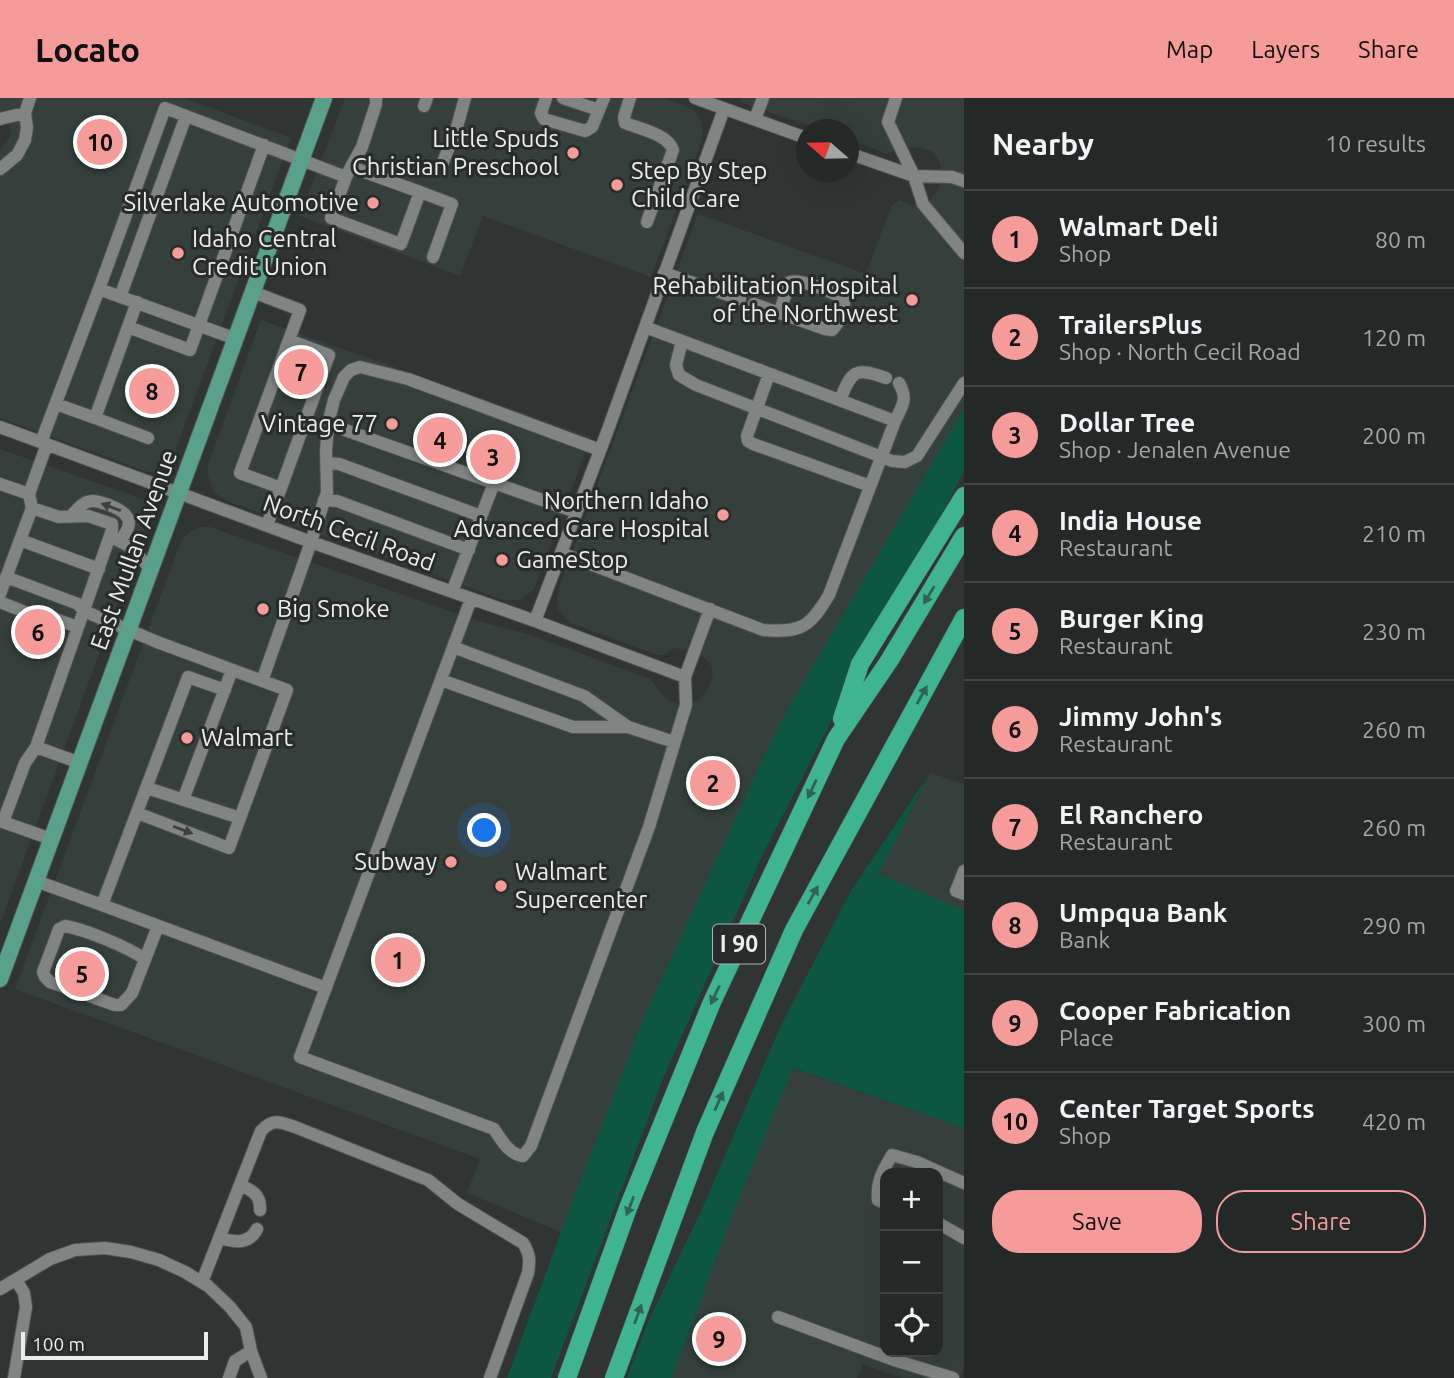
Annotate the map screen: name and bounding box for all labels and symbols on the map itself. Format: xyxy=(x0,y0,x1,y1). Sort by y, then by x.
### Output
pin: 10 xyxy=(77,116,123,168)
north arrow xyxy=(796,119,859,182)
place label: Little Spuds Christian Preschool xyxy=(352,125,559,180)
marker: Little Spuds Christian Preschool xyxy=(565,145,581,161)
place label: Step By Step Child Care xyxy=(631,157,767,212)
marker: Step By Step Child Care xyxy=(609,177,625,193)
place label: Silverlake Automotive xyxy=(124,189,359,216)
marker: Silverlake Automotive xyxy=(365,195,381,211)
place label: Idaho Central Credit Union xyxy=(192,225,337,280)
marker: Idaho Central Credit Union xyxy=(170,245,186,261)
place label: Rehabilitation Hospital of the Northwest xyxy=(653,272,899,327)
marker: Rehabilitation Hospital of the Northwest xyxy=(904,292,920,308)
pin: 7 xyxy=(278,346,324,398)
pin: 8 xyxy=(129,365,175,417)
place label: Vintage 77 xyxy=(261,410,378,437)
pin: 4 xyxy=(417,414,463,466)
marker: Vintage 77 xyxy=(384,416,400,432)
pin: 3 xyxy=(470,431,516,483)
street label: East Mullan Avenue xyxy=(85,446,182,653)
place label: Northern Idaho Advanced Care Hospital xyxy=(454,487,709,542)
street label: North Cecil Road xyxy=(260,489,439,576)
one-way arrow xyxy=(100,501,121,512)
marker: Northern Idaho Advanced Care Hospital xyxy=(715,507,731,523)
place label: GameStop xyxy=(516,546,628,573)
marker: GameStop xyxy=(494,552,510,568)
one-way arrow xyxy=(922,585,935,604)
place label: Big Smoke xyxy=(277,595,390,622)
marker: Big Smoke xyxy=(255,601,271,617)
pin: 6 xyxy=(15,606,61,658)
one-way arrow xyxy=(916,685,928,705)
place label: Walmart xyxy=(201,724,293,751)
marker: Walmart xyxy=(179,730,195,746)
pin: 2 xyxy=(690,757,736,809)
one-way arrow xyxy=(806,779,818,799)
your location xyxy=(467,813,501,847)
one-way arrow xyxy=(172,825,193,836)
place label: Subway xyxy=(354,848,437,875)
marker: Subway xyxy=(443,854,459,870)
place label: Walmart Supercenter xyxy=(515,858,647,913)
marker: Walmart Supercenter xyxy=(493,878,509,894)
one-way arrow xyxy=(807,885,819,904)
road number: I 90 xyxy=(713,924,765,964)
pin: 1 xyxy=(375,934,421,986)
pin: 5 xyxy=(59,948,105,1000)
one-way arrow xyxy=(709,985,721,1005)
one-way arrow xyxy=(714,1091,725,1112)
one-way arrow xyxy=(624,1195,635,1216)
one-way arrow xyxy=(633,1303,644,1324)
pin: 9 xyxy=(696,1313,742,1365)
scale bar xyxy=(21,1329,208,1361)

